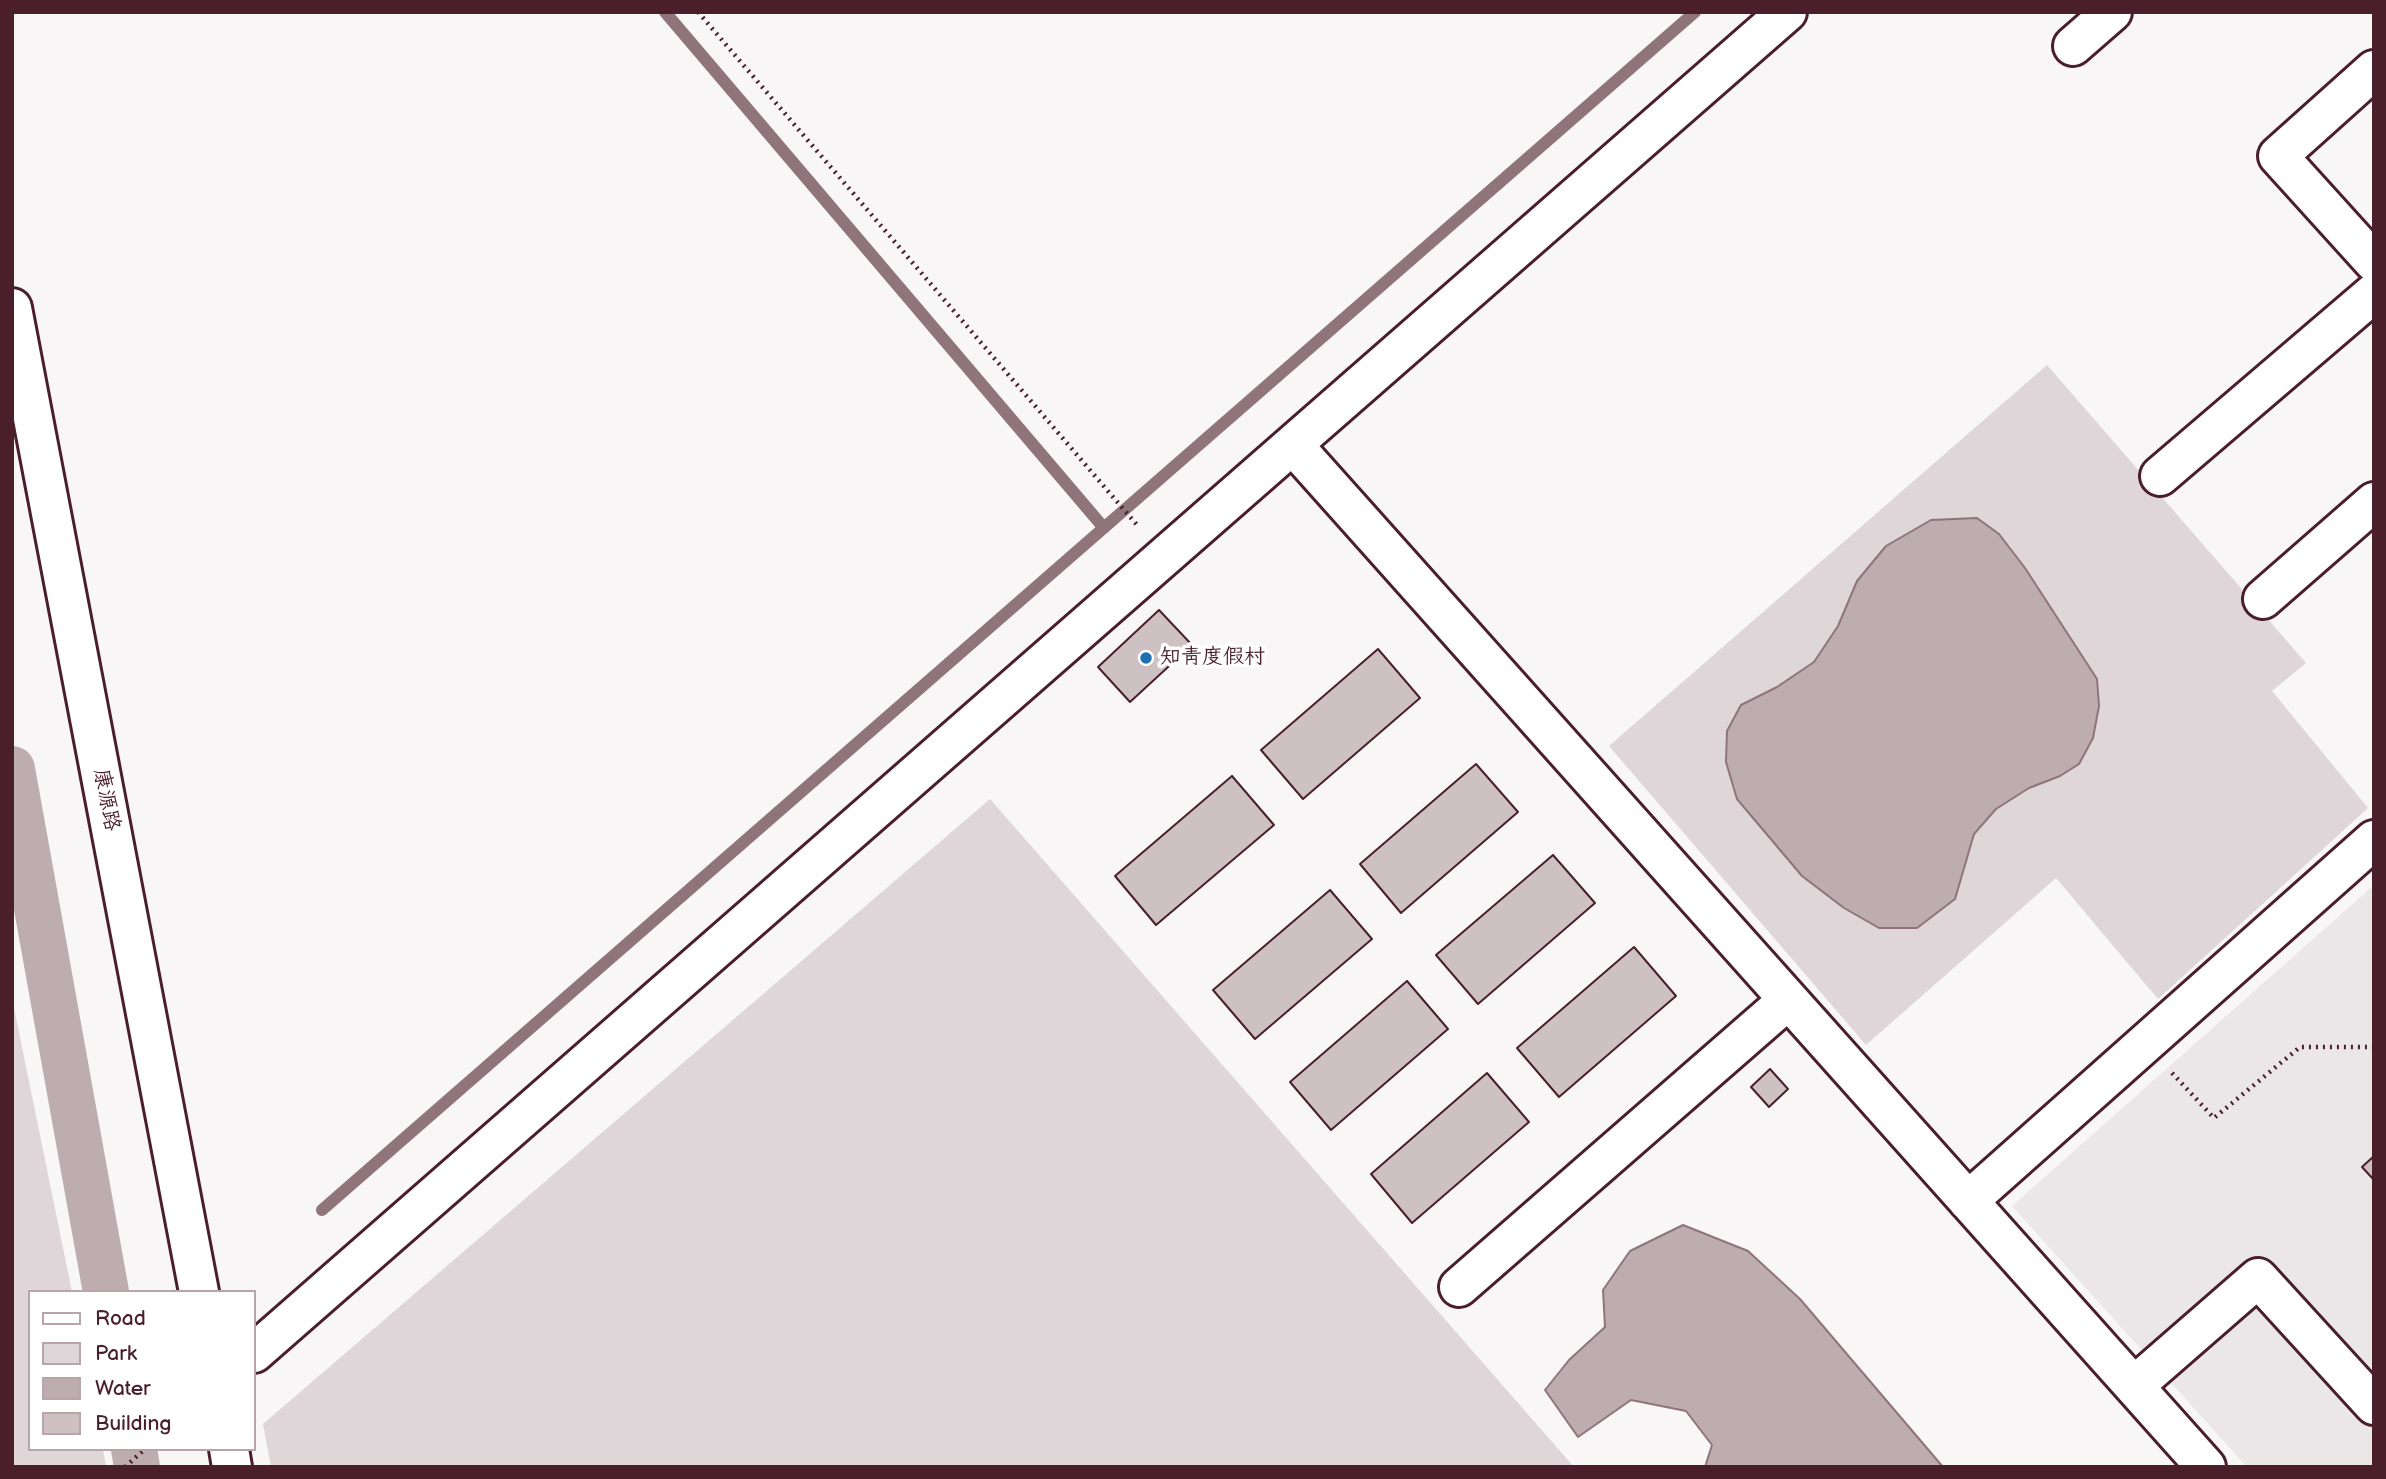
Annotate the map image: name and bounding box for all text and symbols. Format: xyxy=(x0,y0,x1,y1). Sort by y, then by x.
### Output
place label: 知青度假村 xyxy=(1160,645,1265,671)
marker: 知青度假村 xyxy=(1138,650,1154,666)
street label: 康源路 xyxy=(88,767,124,833)
legend xyxy=(28,1290,256,1451)
text: Road xyxy=(95,1306,146,1331)
text: Park xyxy=(95,1341,137,1366)
text: Water xyxy=(95,1376,151,1401)
text: Building xyxy=(95,1411,171,1436)

